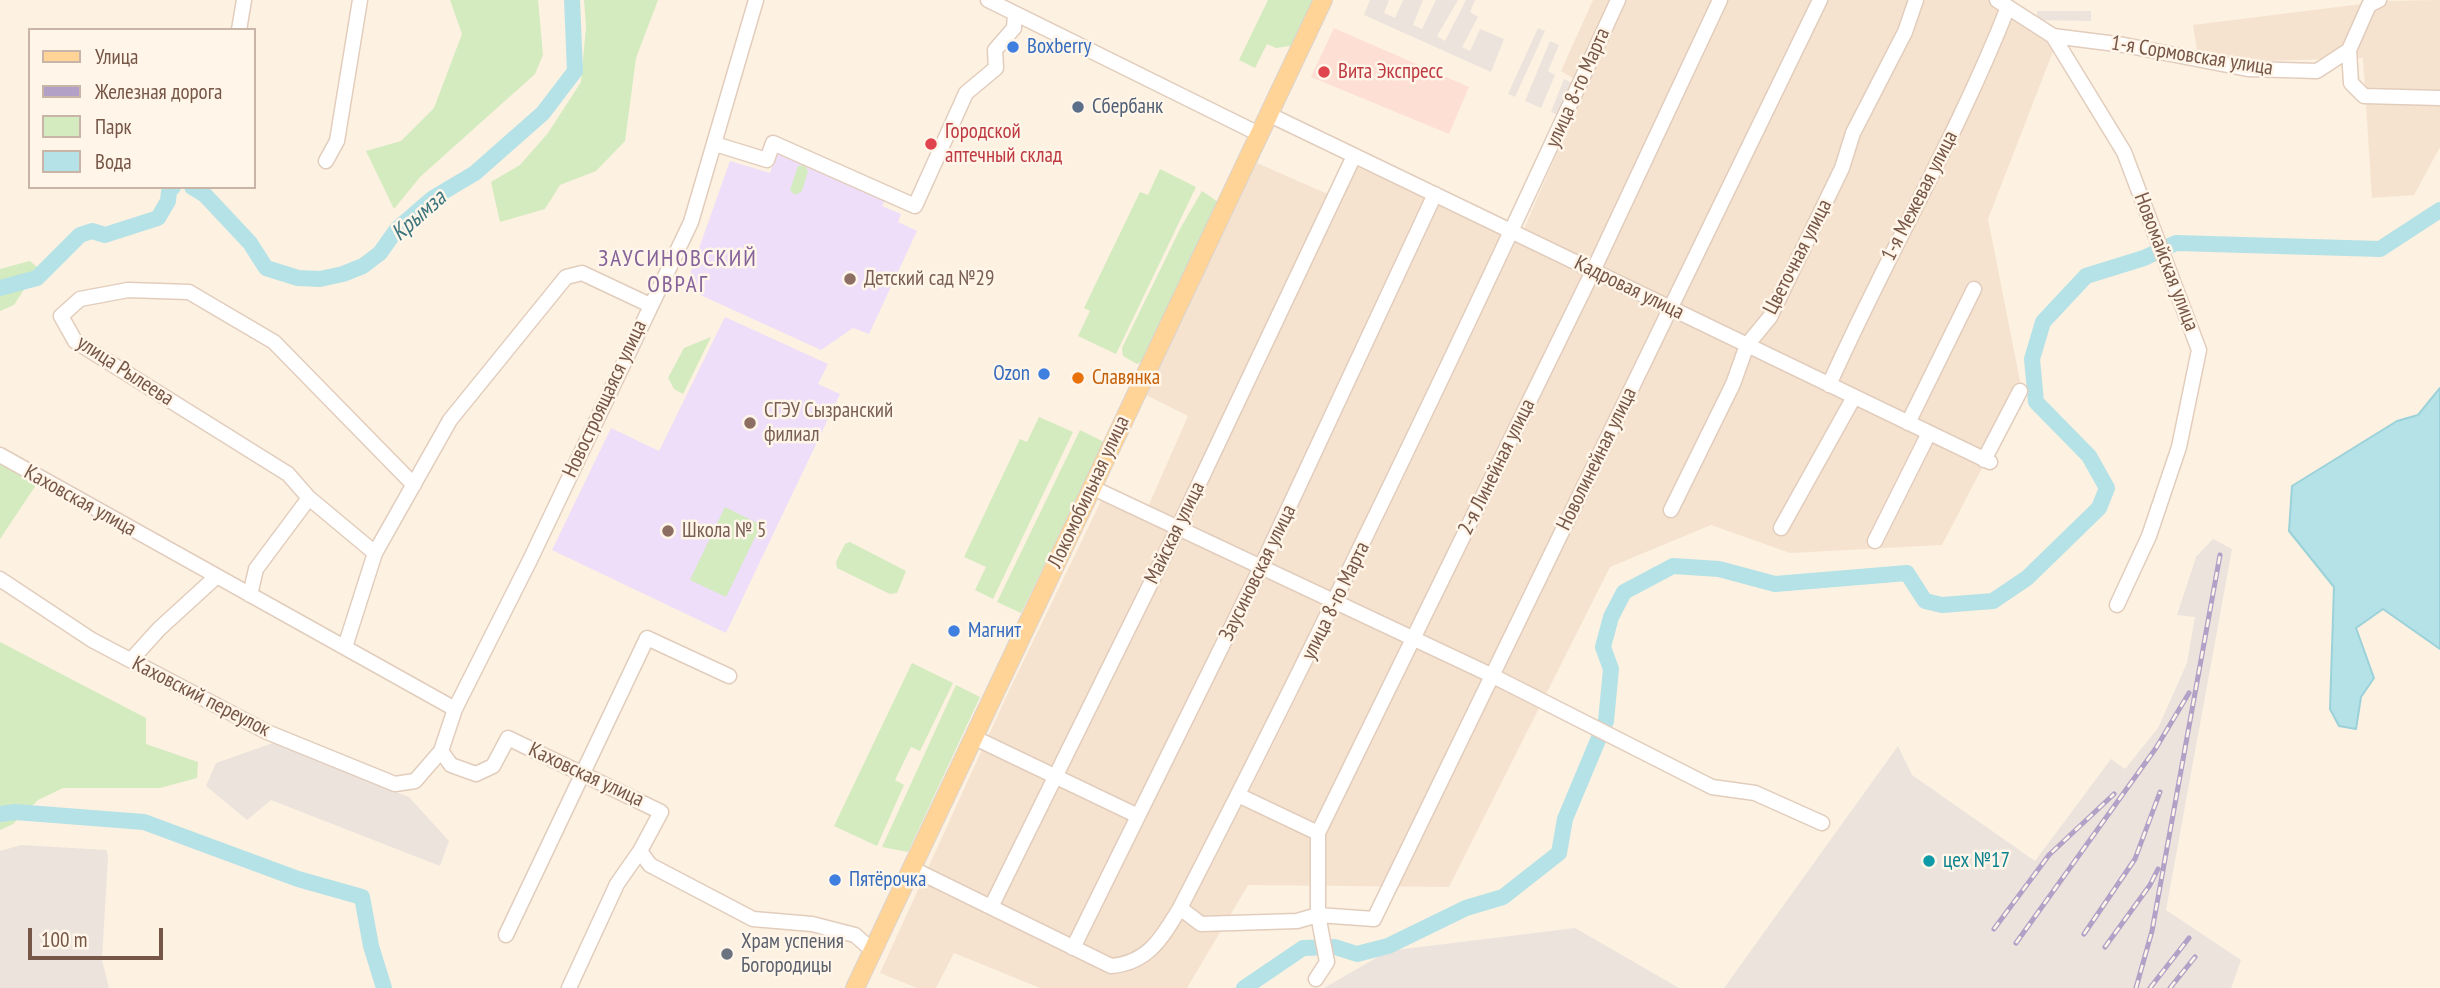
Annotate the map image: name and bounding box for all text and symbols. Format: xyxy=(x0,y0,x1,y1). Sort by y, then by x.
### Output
street label: улица 8-го Марта xyxy=(1540,24,1616,152)
legend xyxy=(28,28,256,189)
street label: 1-я Сормовская улица xyxy=(2109,31,2275,81)
place label: Boxberry xyxy=(1027,34,1091,60)
marker: Boxberry xyxy=(1005,39,1021,55)
text: Улица xyxy=(95,43,138,70)
place label: Вита Экспресс xyxy=(1338,59,1443,85)
marker: Вита Экспресс xyxy=(1316,64,1332,80)
text: Железная дорога xyxy=(95,78,222,105)
place label: Сбербанк xyxy=(1092,94,1163,120)
marker: Сбербанк xyxy=(1070,99,1086,115)
text: Парк xyxy=(95,113,132,140)
place label: Городской аптечный склад xyxy=(945,119,1062,169)
street label: 1-я Межевая улица xyxy=(1876,127,1964,265)
marker: Городской аптечный склад xyxy=(923,136,939,152)
text: Вода xyxy=(95,148,132,175)
water label: Крымза xyxy=(386,185,452,247)
street label: Новомайская улица xyxy=(2128,189,2204,335)
street label: Цветочная улица xyxy=(1758,195,1838,319)
district label: ЗАУСИНОВСКИЙ ОВРАГ xyxy=(600,245,756,299)
street label: Кадровая улица xyxy=(1570,251,1688,325)
place label: Детский сад №29 xyxy=(864,266,994,292)
marker: Детский сад №29 xyxy=(842,271,858,287)
street label: Новостроящаяся улица xyxy=(558,316,652,482)
street label: улица Рылеева xyxy=(72,330,178,412)
place label: Ozon xyxy=(993,361,1030,387)
place label: Славянка xyxy=(1092,365,1160,391)
marker: Ozon xyxy=(1036,366,1052,382)
marker: Славянка xyxy=(1070,370,1086,386)
street label: Новолинейная улица xyxy=(1552,383,1642,535)
street label: 2-я Линейная улица xyxy=(1453,395,1541,539)
place label: СГЭУ Сызранский филиал xyxy=(764,398,893,448)
street label: Локомобильная улица xyxy=(1043,412,1135,572)
marker: СГЭУ Сызранский филиал xyxy=(742,415,758,431)
street label: Каховская улица xyxy=(20,460,140,542)
street label: Майская улица xyxy=(1139,478,1211,588)
street label: Заусиновская улица xyxy=(1214,501,1302,645)
place label: Школа № 5 xyxy=(682,518,766,544)
marker: Школа № 5 xyxy=(660,523,676,539)
street label: улица 8-го Марта xyxy=(1297,538,1375,664)
place label: Магнит xyxy=(968,618,1021,644)
marker: Магнит xyxy=(946,623,962,639)
street label: Каховский переулок xyxy=(128,651,274,743)
street label: Каховская улица xyxy=(524,737,648,813)
place label: цех №17 xyxy=(1943,848,2010,874)
marker: цех №17 xyxy=(1921,853,1937,869)
place label: Пятёрочка xyxy=(849,867,926,893)
marker: Пятёрочка xyxy=(827,872,843,888)
scale bar xyxy=(32,914,166,958)
text: 100 m xyxy=(41,926,87,953)
place label: Храм успения Богородицы xyxy=(741,929,844,979)
marker: Храм успения Богородицы xyxy=(719,946,735,962)

